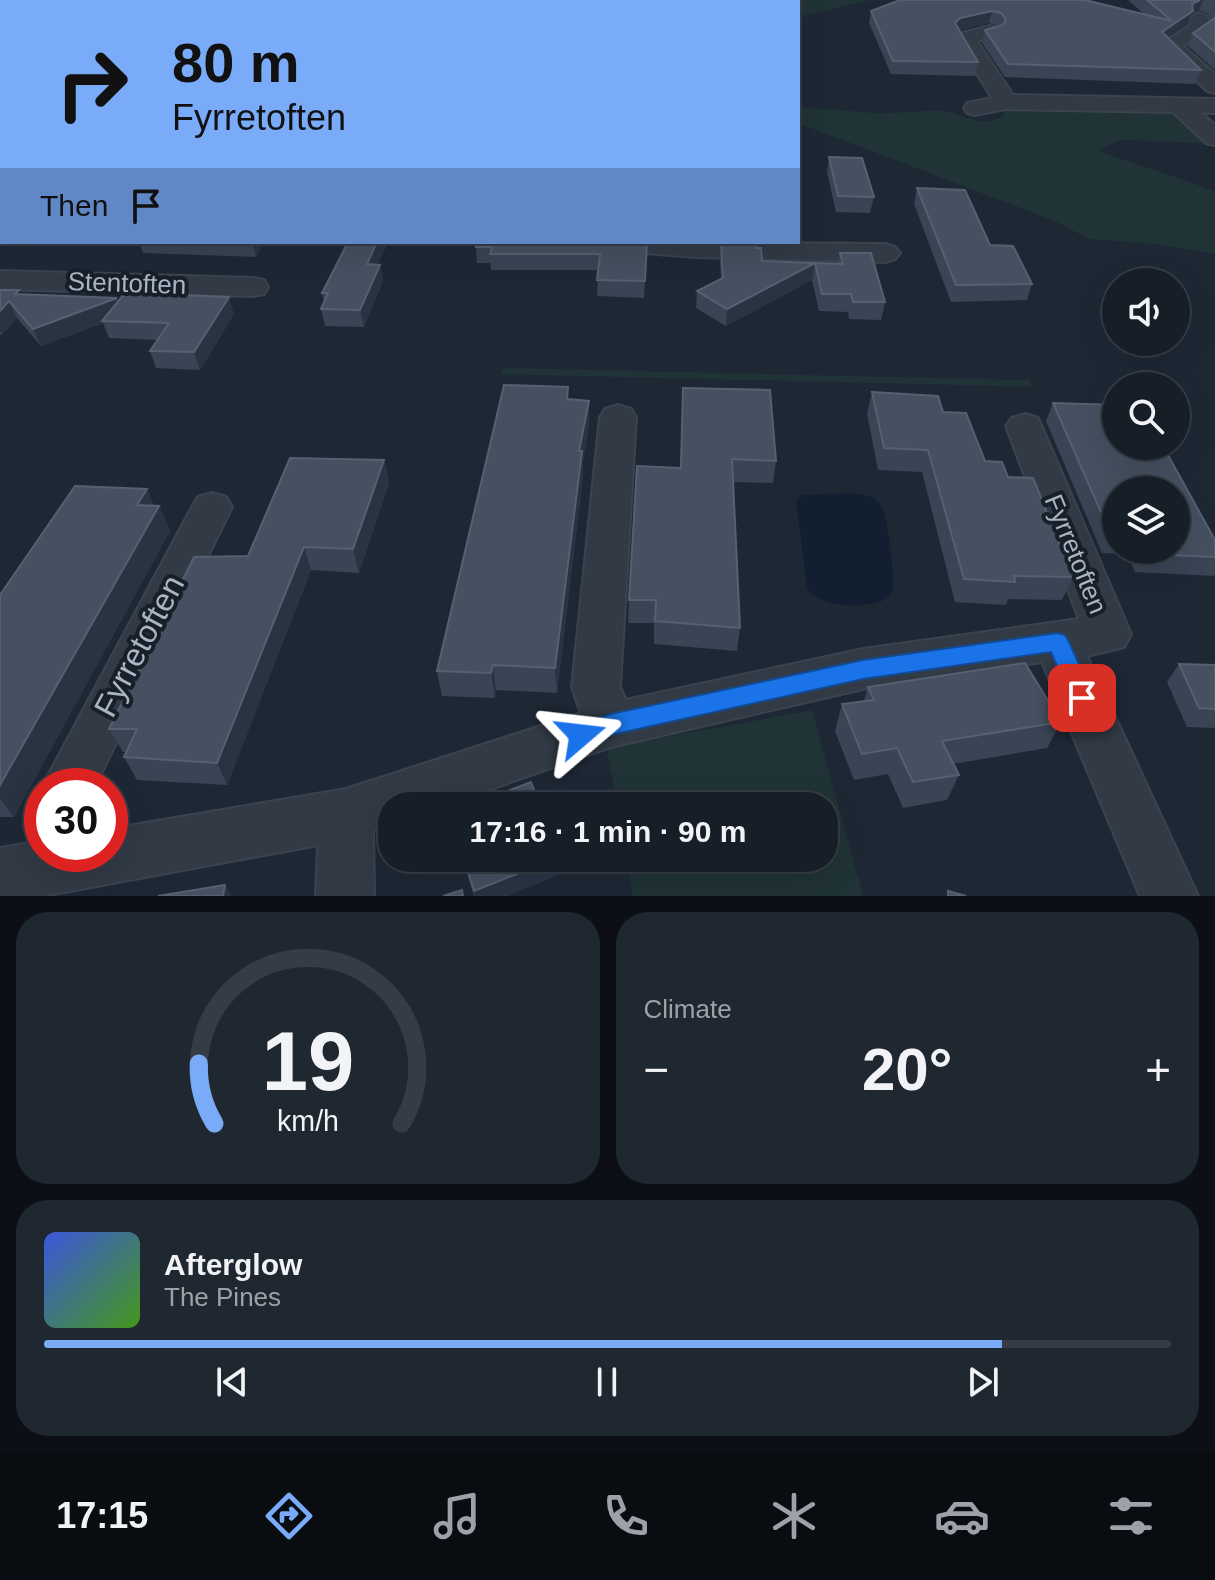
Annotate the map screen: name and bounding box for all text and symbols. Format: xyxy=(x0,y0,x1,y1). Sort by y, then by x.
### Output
text: 80 m xyxy=(172,31,300,94)
icon: right xyxy=(40,32,144,136)
text: Fyrretoften xyxy=(172,97,346,138)
icon: arrive xyxy=(124,184,168,228)
text: Then xyxy=(40,189,108,222)
street label: Stentoften xyxy=(67,266,187,300)
map controls xyxy=(1102,268,1190,564)
button: sound xyxy=(1102,268,1190,356)
button: search xyxy=(1102,372,1190,460)
button: layers xyxy=(1102,476,1190,564)
street label: Fyrretoften xyxy=(1039,490,1113,618)
street label: Fyrretoften xyxy=(87,569,191,723)
pin xyxy=(1048,664,1116,732)
icon: arrive xyxy=(1060,676,1104,720)
position arrow xyxy=(539,693,623,777)
speed limit sign: 30 xyxy=(24,768,128,872)
text: 17:16 · 1 min · 90 m xyxy=(470,815,746,848)
text: Climate xyxy=(644,994,732,1024)
text: 19 xyxy=(261,1015,354,1108)
text: 20° xyxy=(862,1036,953,1103)
text: − xyxy=(644,1045,669,1094)
text: + xyxy=(1145,1045,1171,1094)
text: km/h xyxy=(277,1105,339,1137)
text: Afterglow xyxy=(164,1248,302,1281)
text: The Pines xyxy=(164,1282,281,1312)
icon: previous xyxy=(210,1360,254,1404)
icon: pause xyxy=(585,1360,629,1404)
icon: next xyxy=(961,1360,1005,1404)
icon: directions xyxy=(261,1488,317,1544)
icon: music xyxy=(429,1488,485,1544)
icon: phone xyxy=(598,1488,654,1544)
icon: climate xyxy=(766,1488,822,1544)
icon: car xyxy=(934,1488,990,1544)
icon: filters xyxy=(1103,1488,1159,1544)
text: 17:15 xyxy=(56,1495,148,1536)

